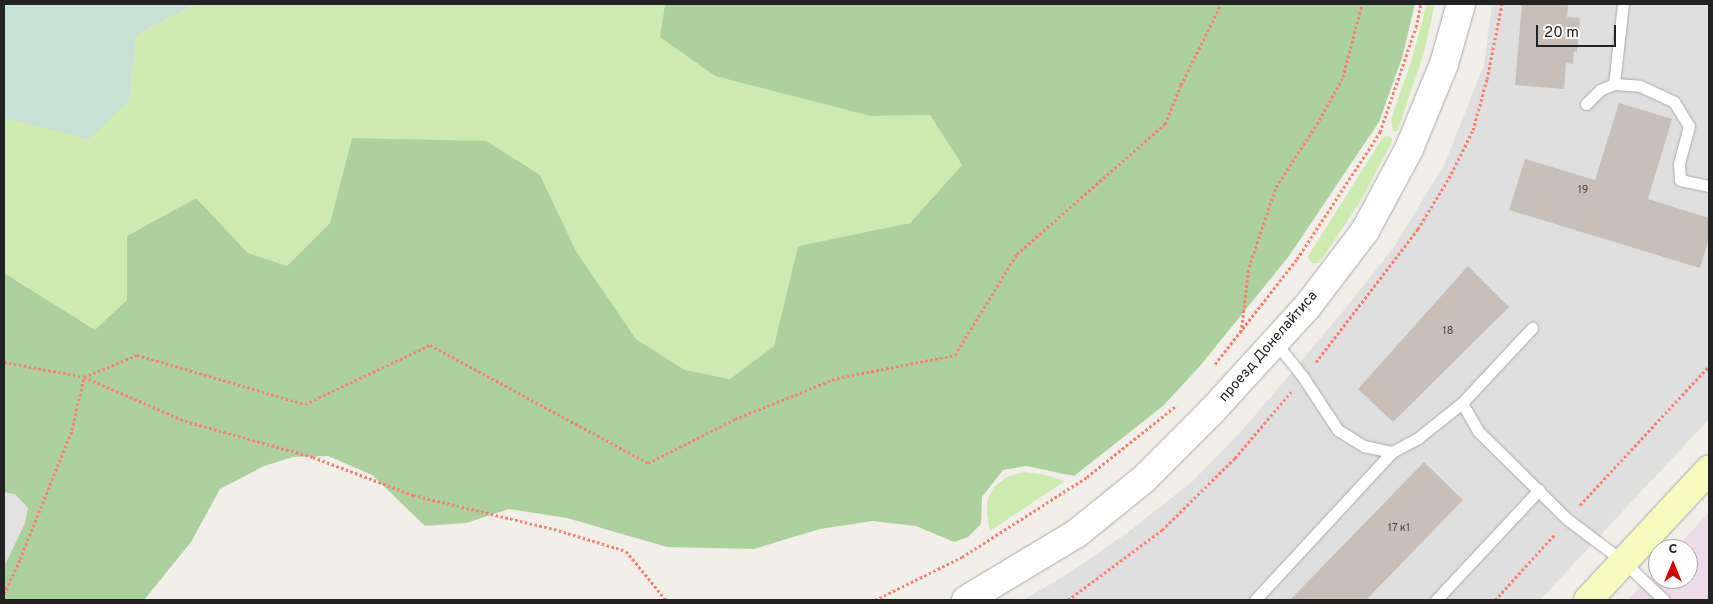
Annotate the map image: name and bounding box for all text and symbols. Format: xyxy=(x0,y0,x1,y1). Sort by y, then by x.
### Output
scale bar xyxy=(1538,15,1618,47)
text: 20 m xyxy=(1544,24,1579,43)
house number: 19 xyxy=(1578,183,1588,197)
street label: проезд Донелайтиса xyxy=(1216,288,1322,406)
house number: 18 xyxy=(1443,324,1453,338)
house number: 17 к1 xyxy=(1388,521,1410,535)
north arrow xyxy=(1648,539,1698,589)
text: С xyxy=(1669,541,1677,558)

